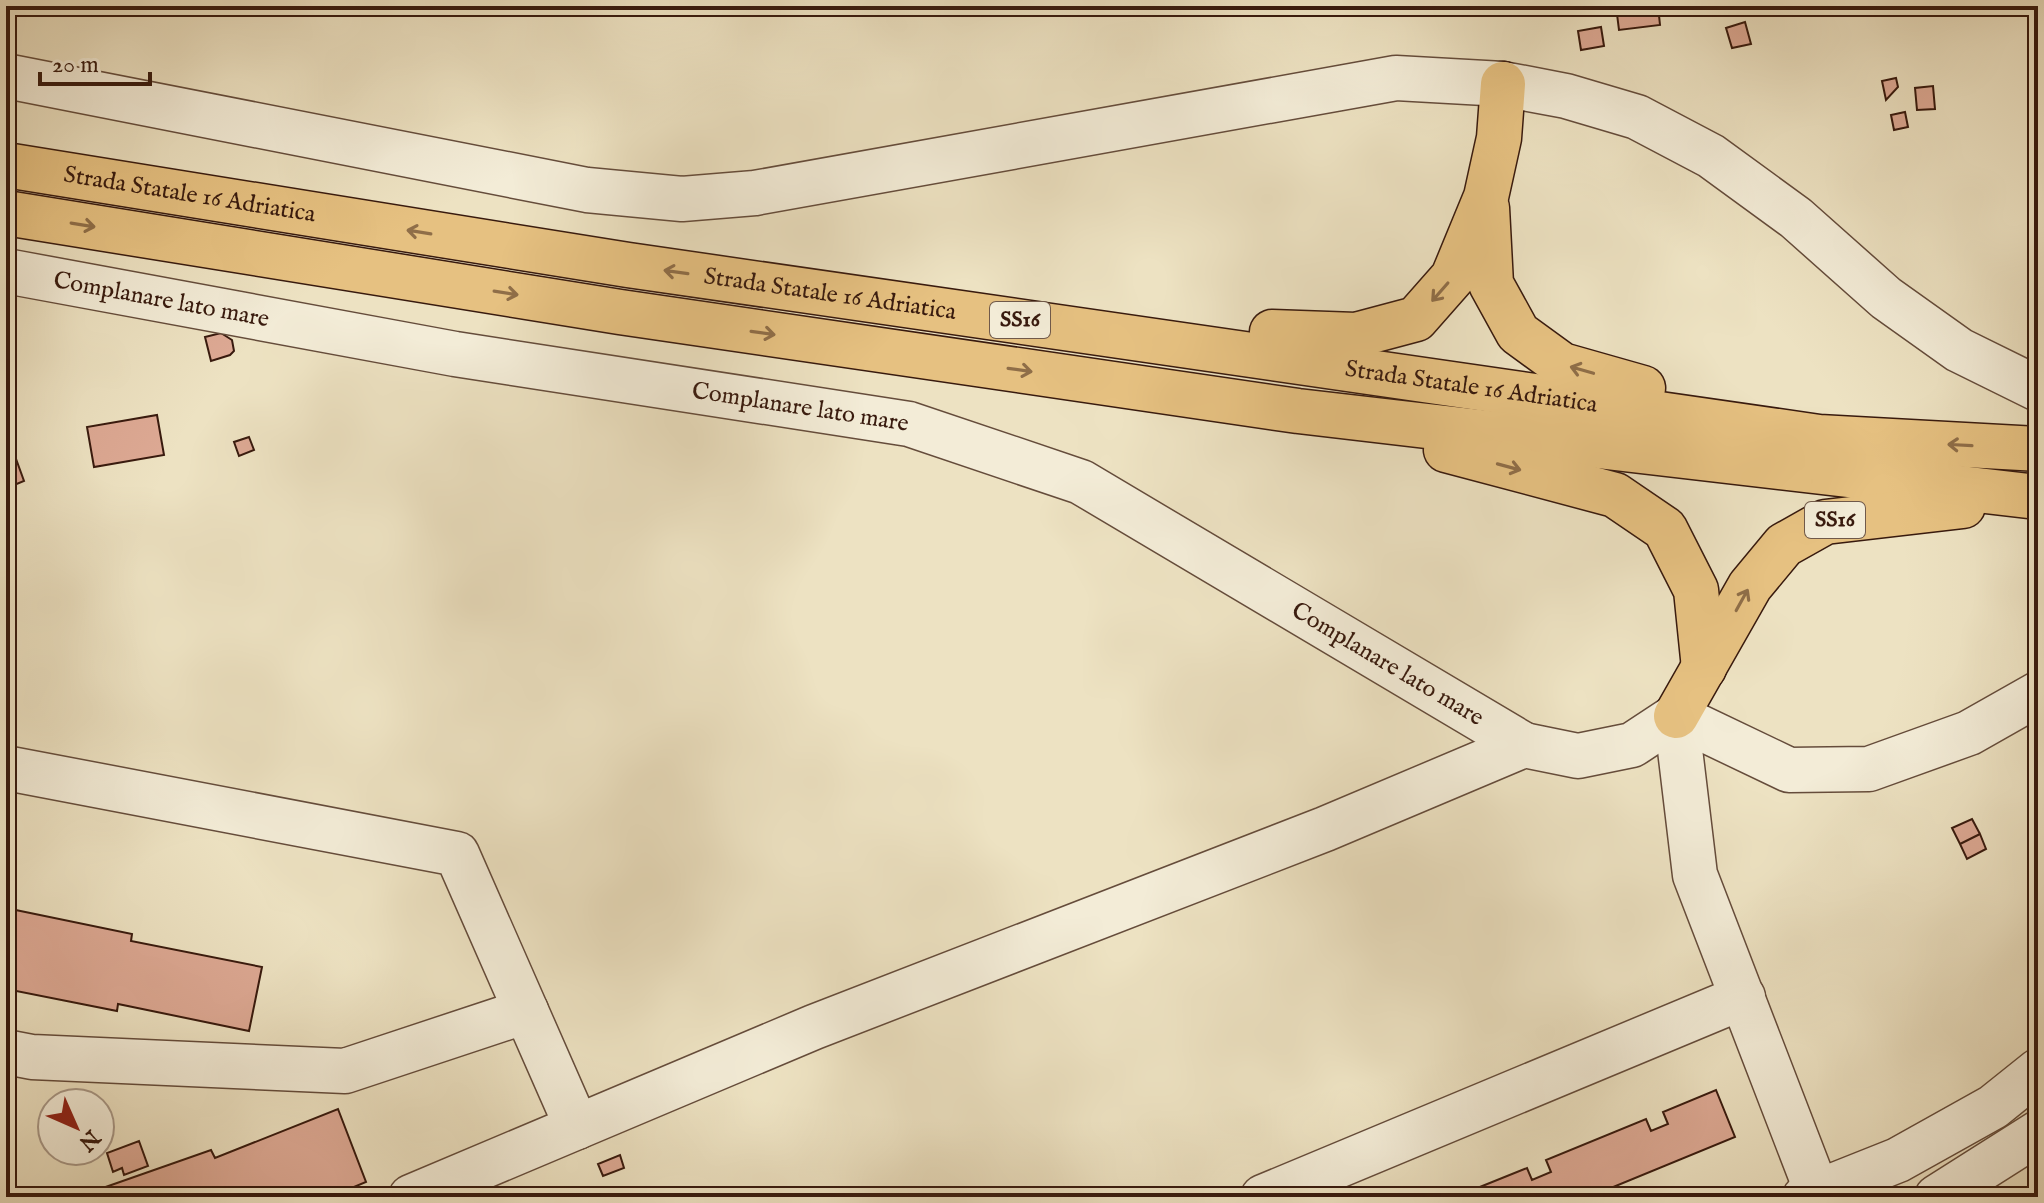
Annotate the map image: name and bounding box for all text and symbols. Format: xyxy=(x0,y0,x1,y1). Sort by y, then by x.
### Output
scale bar xyxy=(40,36,150,86)
text: 20 m xyxy=(52,50,99,81)
street label: Strada Statale 16 Adriatica xyxy=(61,159,318,230)
one-way arrow xyxy=(70,218,95,233)
one-way arrow xyxy=(407,223,433,238)
street label: Strada Statale 16 Adriatica xyxy=(702,261,959,328)
one-way arrow xyxy=(664,264,689,279)
street label: Complanare lato mare xyxy=(51,265,272,335)
one-way arrow xyxy=(1431,281,1449,301)
one-way arrow xyxy=(492,287,518,302)
road number: SS16 xyxy=(990,302,1050,338)
one-way arrow xyxy=(749,326,775,341)
street label: Strada Statale 16 Adriatica xyxy=(1343,353,1600,420)
one-way arrow xyxy=(1570,362,1595,377)
one-way arrow xyxy=(1007,363,1032,378)
street label: Complanare lato mare xyxy=(690,375,911,439)
one-way arrow xyxy=(1947,437,1974,452)
one-way arrow xyxy=(1495,461,1521,476)
road number: SS16 xyxy=(1805,502,1865,538)
one-way arrow xyxy=(1734,589,1750,612)
street label: Complanare lato mare xyxy=(1286,595,1490,733)
north arrow xyxy=(36,1087,116,1167)
text: N xyxy=(72,1122,106,1156)

